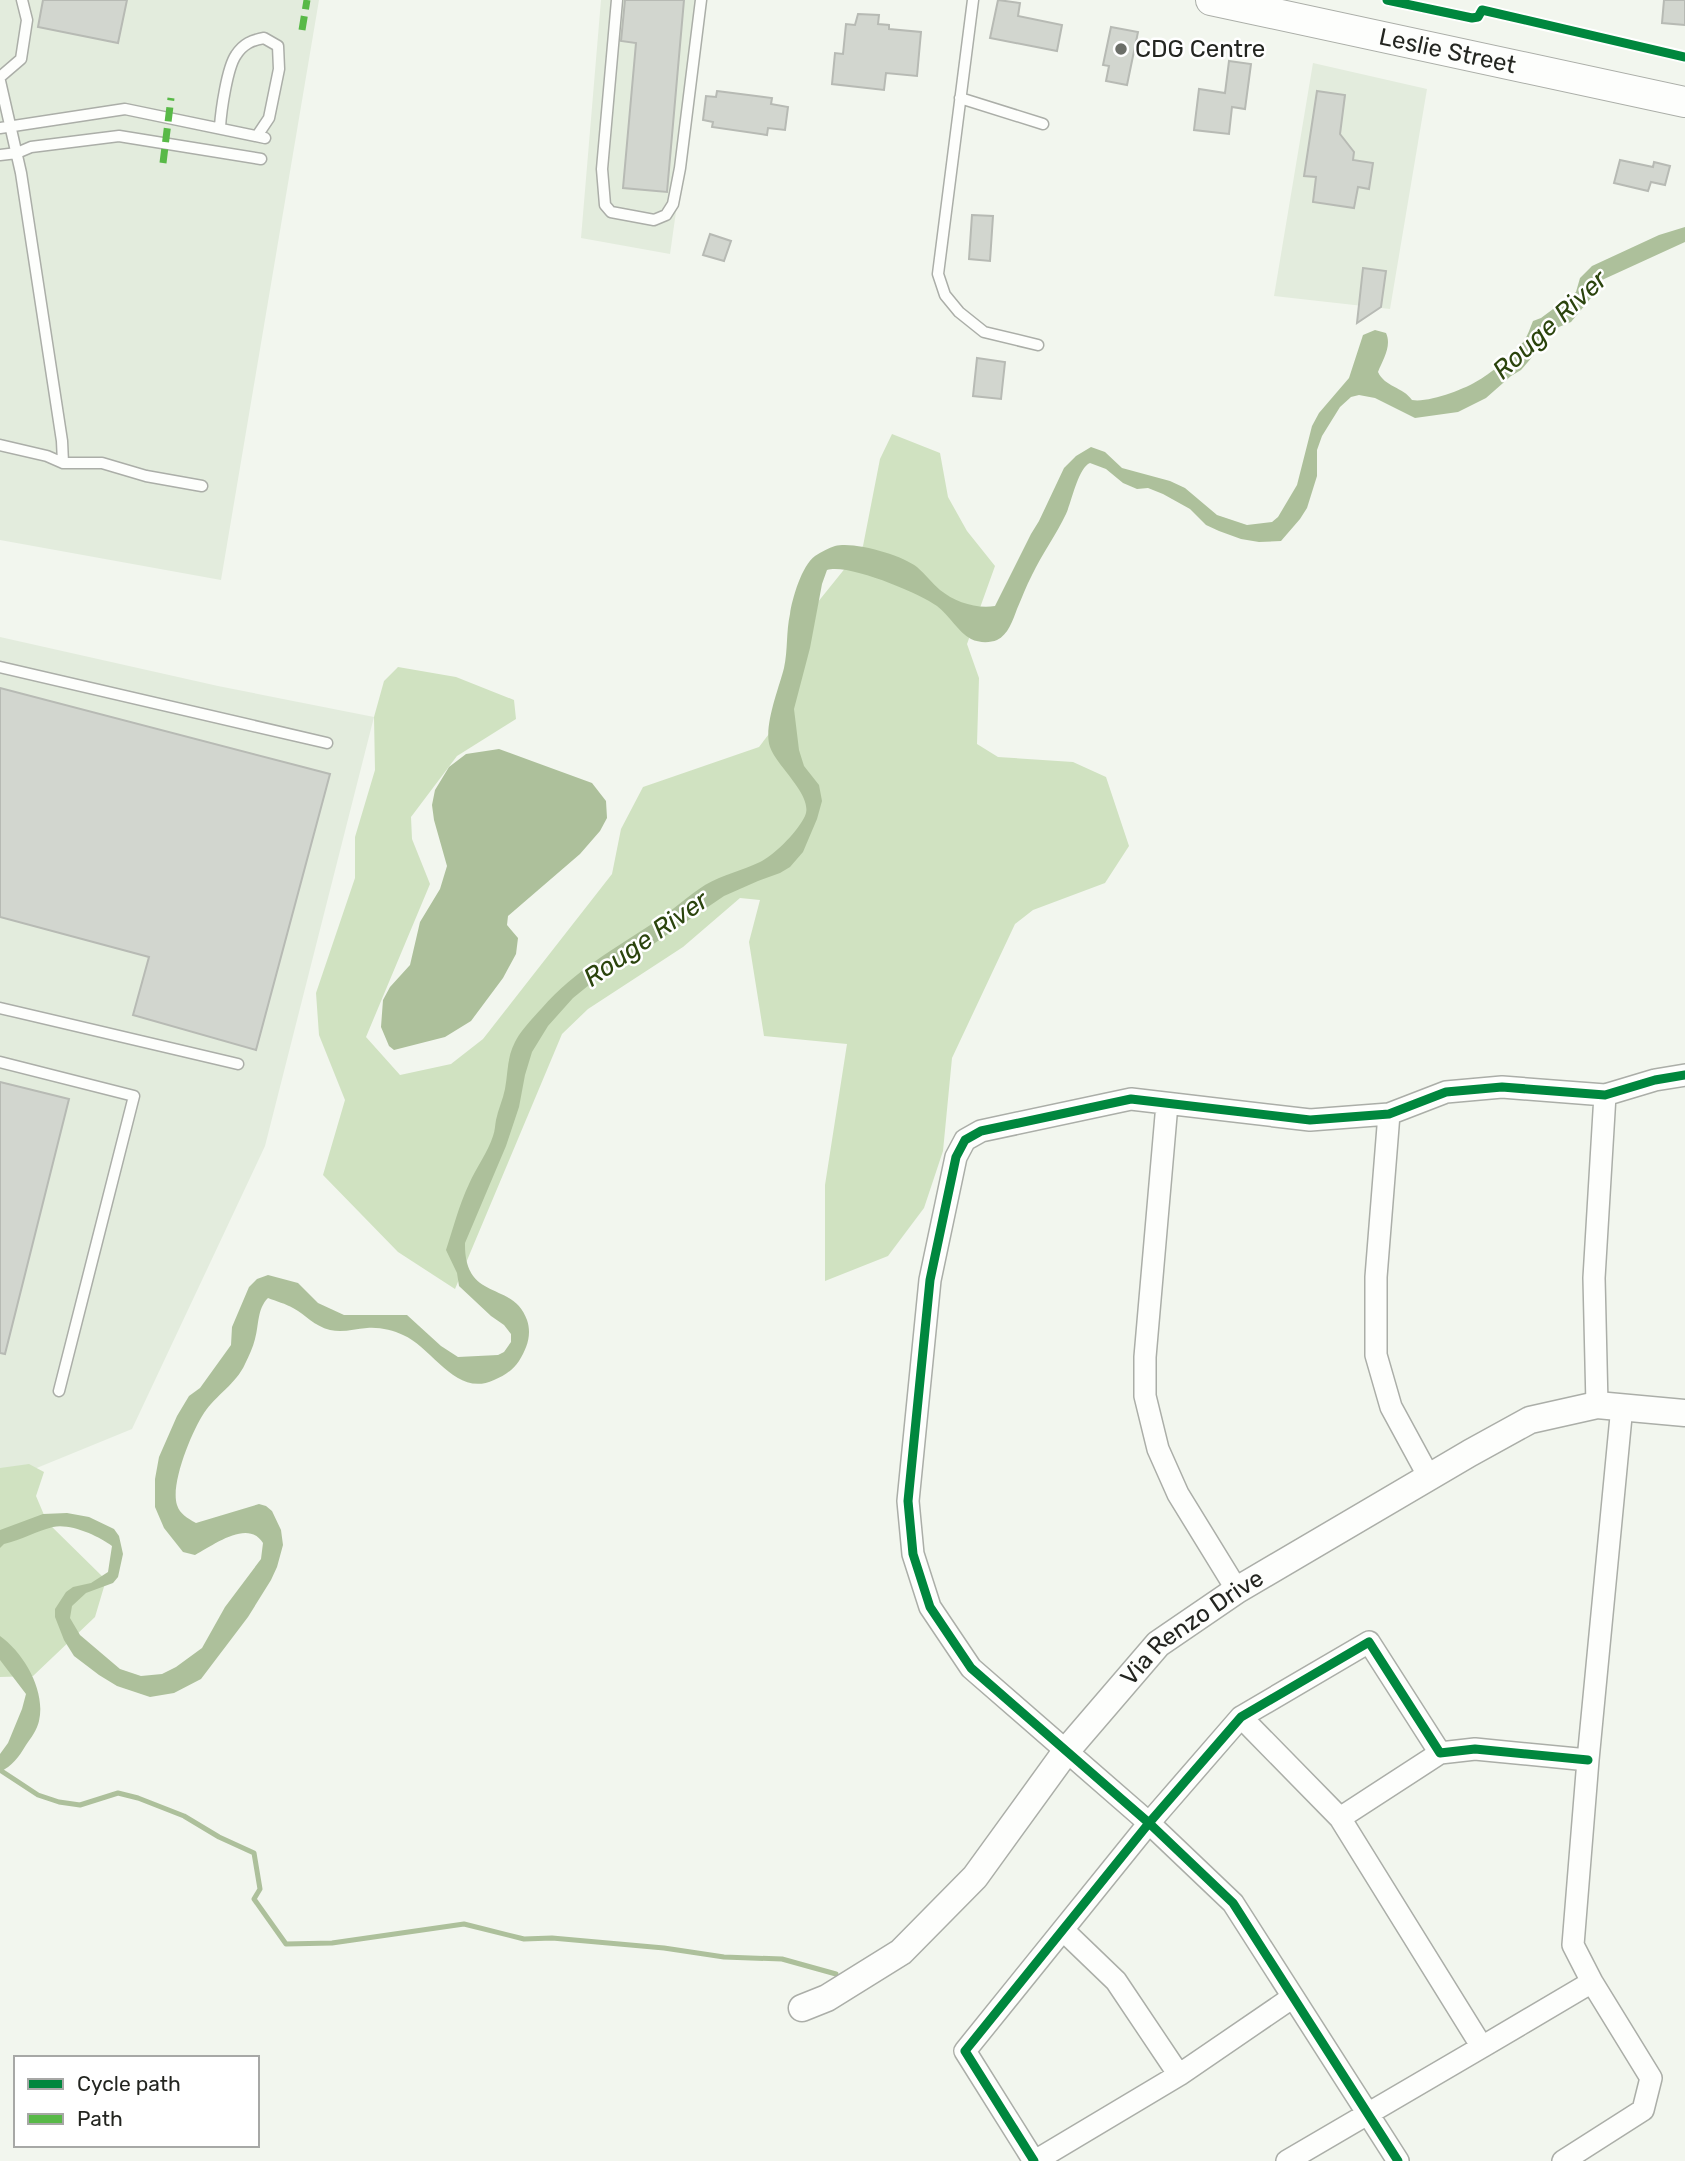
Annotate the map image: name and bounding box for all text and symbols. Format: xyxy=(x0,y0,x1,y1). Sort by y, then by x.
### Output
street label: Leslie Street xyxy=(1376,23,1519,79)
place label: CDG Centre xyxy=(1135,35,1265,63)
marker: CDG Centre xyxy=(1113,41,1129,57)
water label: Rouge River xyxy=(1486,263,1615,386)
water label: Rouge River xyxy=(577,884,715,993)
street label: Via Renzo Drive xyxy=(1115,1564,1268,1691)
legend xyxy=(14,2056,259,2147)
text: Cycle path xyxy=(77,2071,181,2096)
text: Path xyxy=(77,2106,123,2131)

